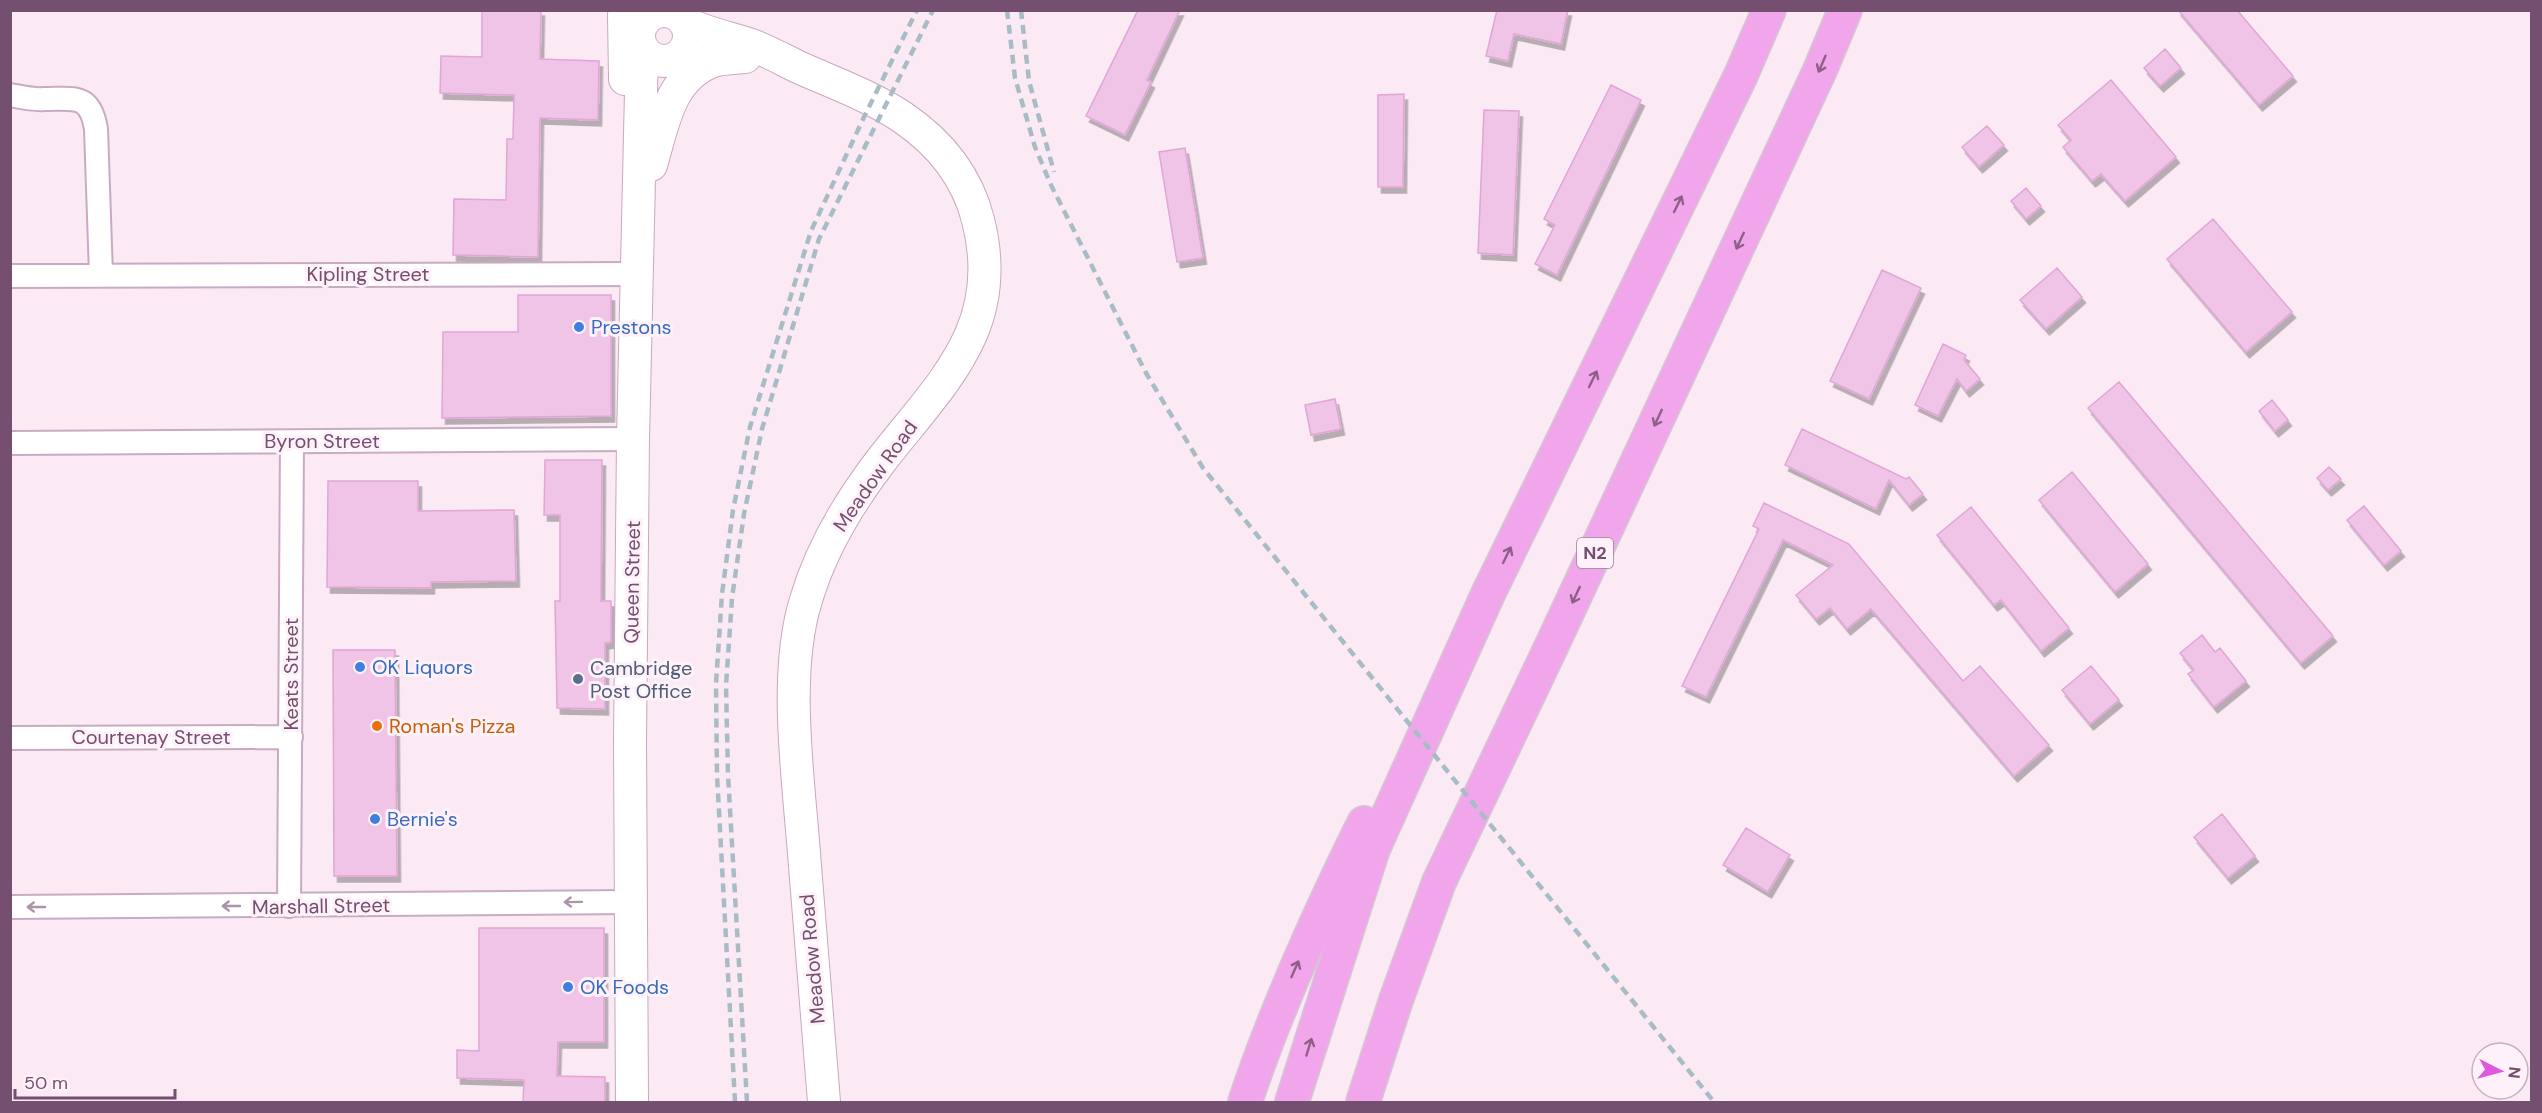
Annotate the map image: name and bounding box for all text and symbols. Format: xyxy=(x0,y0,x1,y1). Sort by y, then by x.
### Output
one-way arrow xyxy=(1816,55,1827,73)
one-way arrow xyxy=(1673,196,1685,214)
one-way arrow xyxy=(1734,232,1746,250)
street label: Kipling Street xyxy=(307,261,430,287)
place label: Prestons xyxy=(591,314,672,340)
marker: Prestons xyxy=(572,320,586,334)
one-way arrow xyxy=(1587,371,1599,389)
one-way arrow xyxy=(1651,409,1663,427)
street label: Meadow Road xyxy=(827,415,923,537)
street label: Byron Street xyxy=(264,428,380,454)
street label: Queen Street xyxy=(618,520,646,644)
road number: N2 xyxy=(1577,538,1613,568)
one-way arrow xyxy=(1501,546,1513,564)
one-way arrow xyxy=(1569,585,1581,603)
street label: Keats Street xyxy=(278,617,304,730)
place label: OK Liquors xyxy=(372,654,473,680)
place label: Cambridge Post Office xyxy=(590,655,692,704)
marker: OK Liquors xyxy=(353,660,367,674)
marker: Cambridge Post Office xyxy=(571,672,585,686)
place label: Roman's Pizza xyxy=(389,713,515,739)
marker: Roman's Pizza xyxy=(370,719,384,733)
street label: Courtenay Street xyxy=(71,724,231,750)
place label: Bernie's xyxy=(387,806,458,832)
marker: Bernie's xyxy=(368,812,382,826)
street label: Marshall Street xyxy=(252,892,391,920)
street label: Meadow Road xyxy=(793,893,831,1025)
one-way arrow xyxy=(563,897,583,908)
one-way arrow xyxy=(221,900,241,912)
one-way arrow xyxy=(26,901,46,913)
one-way arrow xyxy=(1290,961,1302,979)
place label: OK Foods xyxy=(580,974,669,1000)
marker: OK Foods xyxy=(561,980,575,994)
one-way arrow xyxy=(1304,1038,1315,1057)
north arrow xyxy=(2470,1041,2530,1101)
scale bar xyxy=(15,1062,176,1100)
text: N xyxy=(2503,1066,2525,1079)
text: 50 m xyxy=(24,1071,68,1095)

